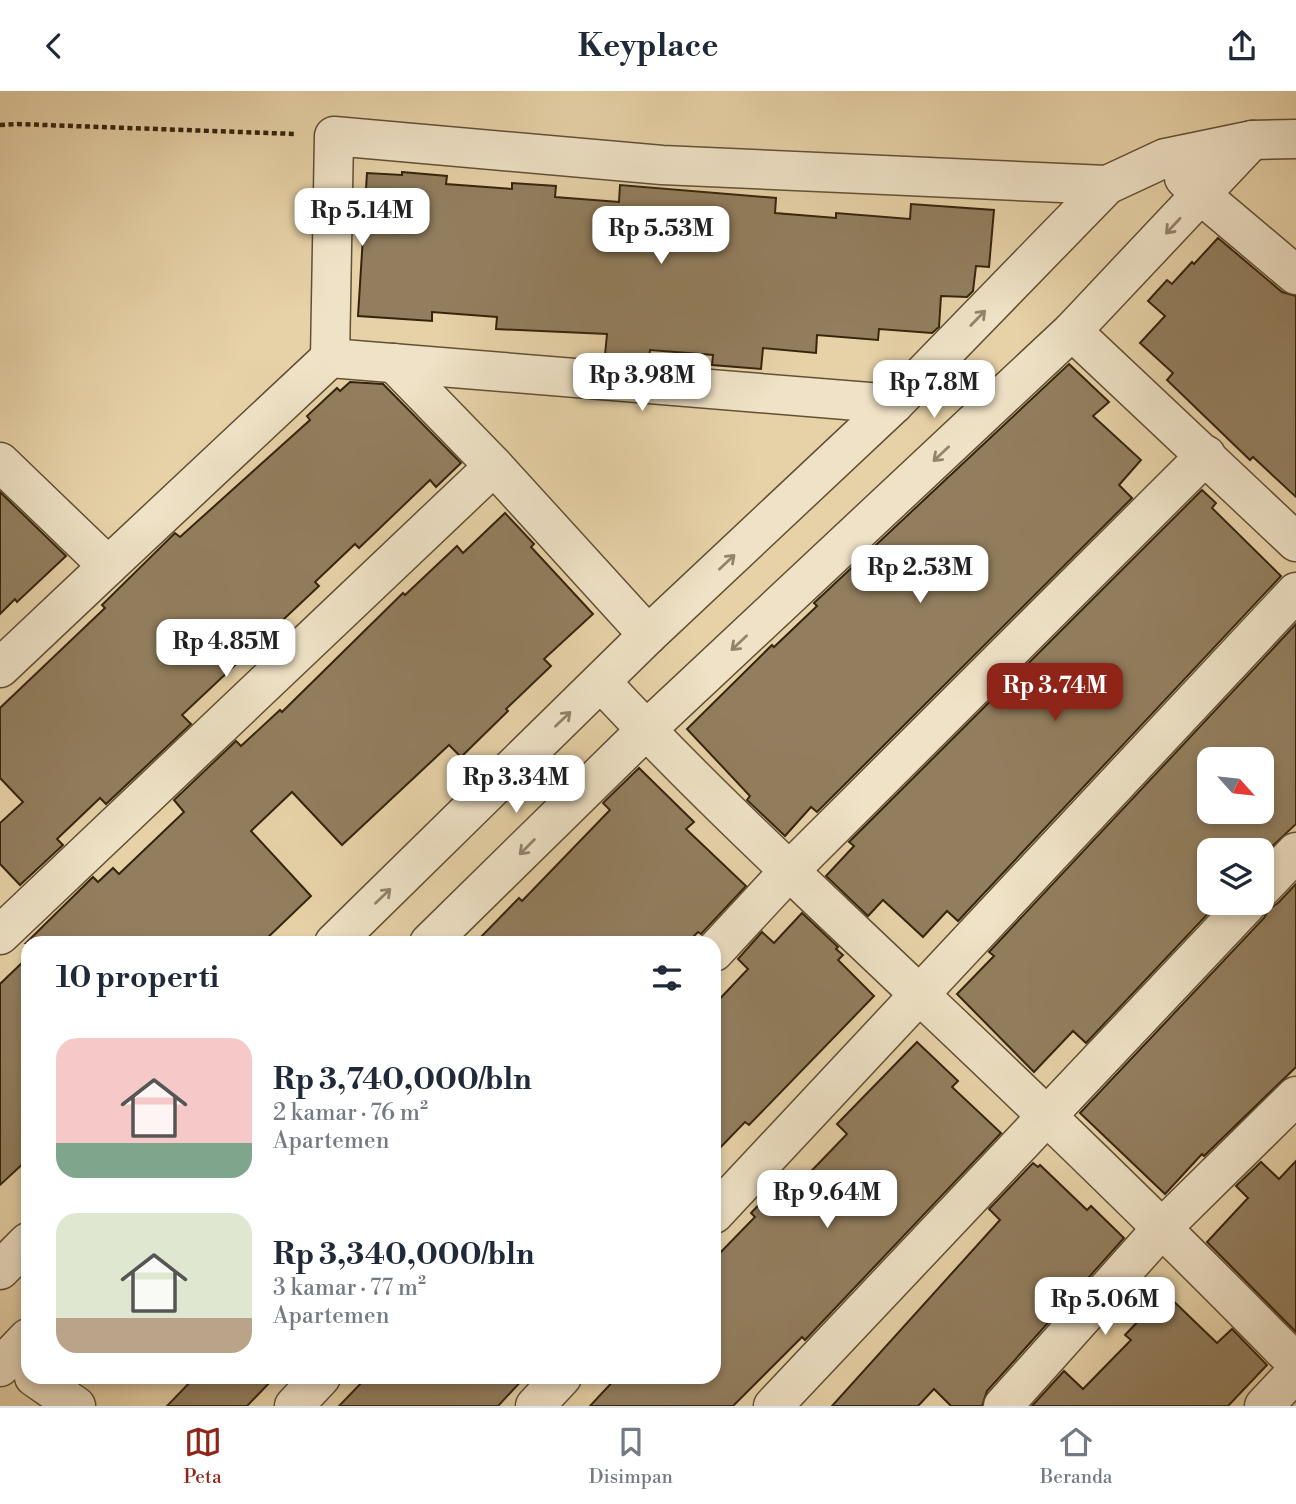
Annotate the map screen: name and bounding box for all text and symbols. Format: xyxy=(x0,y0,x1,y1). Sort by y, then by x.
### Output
text: Keyplace xyxy=(578,26,718,66)
icon: back xyxy=(35,27,73,65)
icon: share xyxy=(1223,27,1261,65)
pin: Rp 5.14M xyxy=(290,188,434,248)
text: Rp 5.14M xyxy=(311,197,413,225)
pin: Rp 5.53M xyxy=(589,207,733,266)
text: Rp 5.53M xyxy=(608,215,714,243)
one-way arrow xyxy=(1164,217,1181,234)
one-way arrow xyxy=(969,310,986,327)
pin: Rp 3.98M xyxy=(570,353,714,413)
pin: Rp 7.8M xyxy=(869,361,999,420)
text: Rp 3.98M xyxy=(589,362,695,390)
text: Rp 7.8M xyxy=(889,369,979,397)
one-way arrow xyxy=(933,446,950,463)
pin: Rp 2.53M xyxy=(848,545,992,605)
one-way arrow xyxy=(718,553,735,570)
text: Rp 2.53M xyxy=(867,554,973,582)
pin: Rp 4.85M xyxy=(154,619,298,679)
text: Rp 4.85M xyxy=(172,628,280,656)
one-way arrow xyxy=(730,635,748,651)
pin: Rp 3.74M xyxy=(983,663,1127,723)
text: Rp 3.74M xyxy=(1003,672,1107,700)
one-way arrow xyxy=(554,711,571,728)
north arrow xyxy=(1197,747,1274,824)
map controls xyxy=(1197,747,1274,915)
pin: Rp 3.34M xyxy=(444,755,588,815)
text: Rp 3.34M xyxy=(463,764,569,792)
one-way arrow xyxy=(519,838,536,855)
button: layers xyxy=(1197,838,1274,915)
one-way arrow xyxy=(374,887,391,904)
text: 10 properti xyxy=(56,959,219,997)
icon: filters xyxy=(648,959,686,997)
text: Rp 3,740,000/bln xyxy=(273,1061,532,1099)
icon: home xyxy=(112,1066,196,1150)
text: 2 kamar · 76 m² xyxy=(273,1099,428,1127)
text: Apartemen xyxy=(273,1127,389,1155)
pin: Rp 9.64M xyxy=(755,1171,899,1230)
text: Rp 9.64M xyxy=(773,1179,881,1207)
text: Rp 3,340,000/bln xyxy=(273,1236,534,1274)
icon: home xyxy=(112,1241,196,1325)
text: 3 kamar · 77 m² xyxy=(273,1274,426,1302)
pin: Rp 5.06M xyxy=(1033,1277,1177,1337)
text: Rp 5.06M xyxy=(1051,1286,1159,1314)
text: Apartemen xyxy=(273,1302,389,1330)
tab: Peta xyxy=(184,1423,222,1489)
tab: Disimpan xyxy=(589,1423,673,1489)
tab: Beranda xyxy=(1040,1423,1112,1489)

